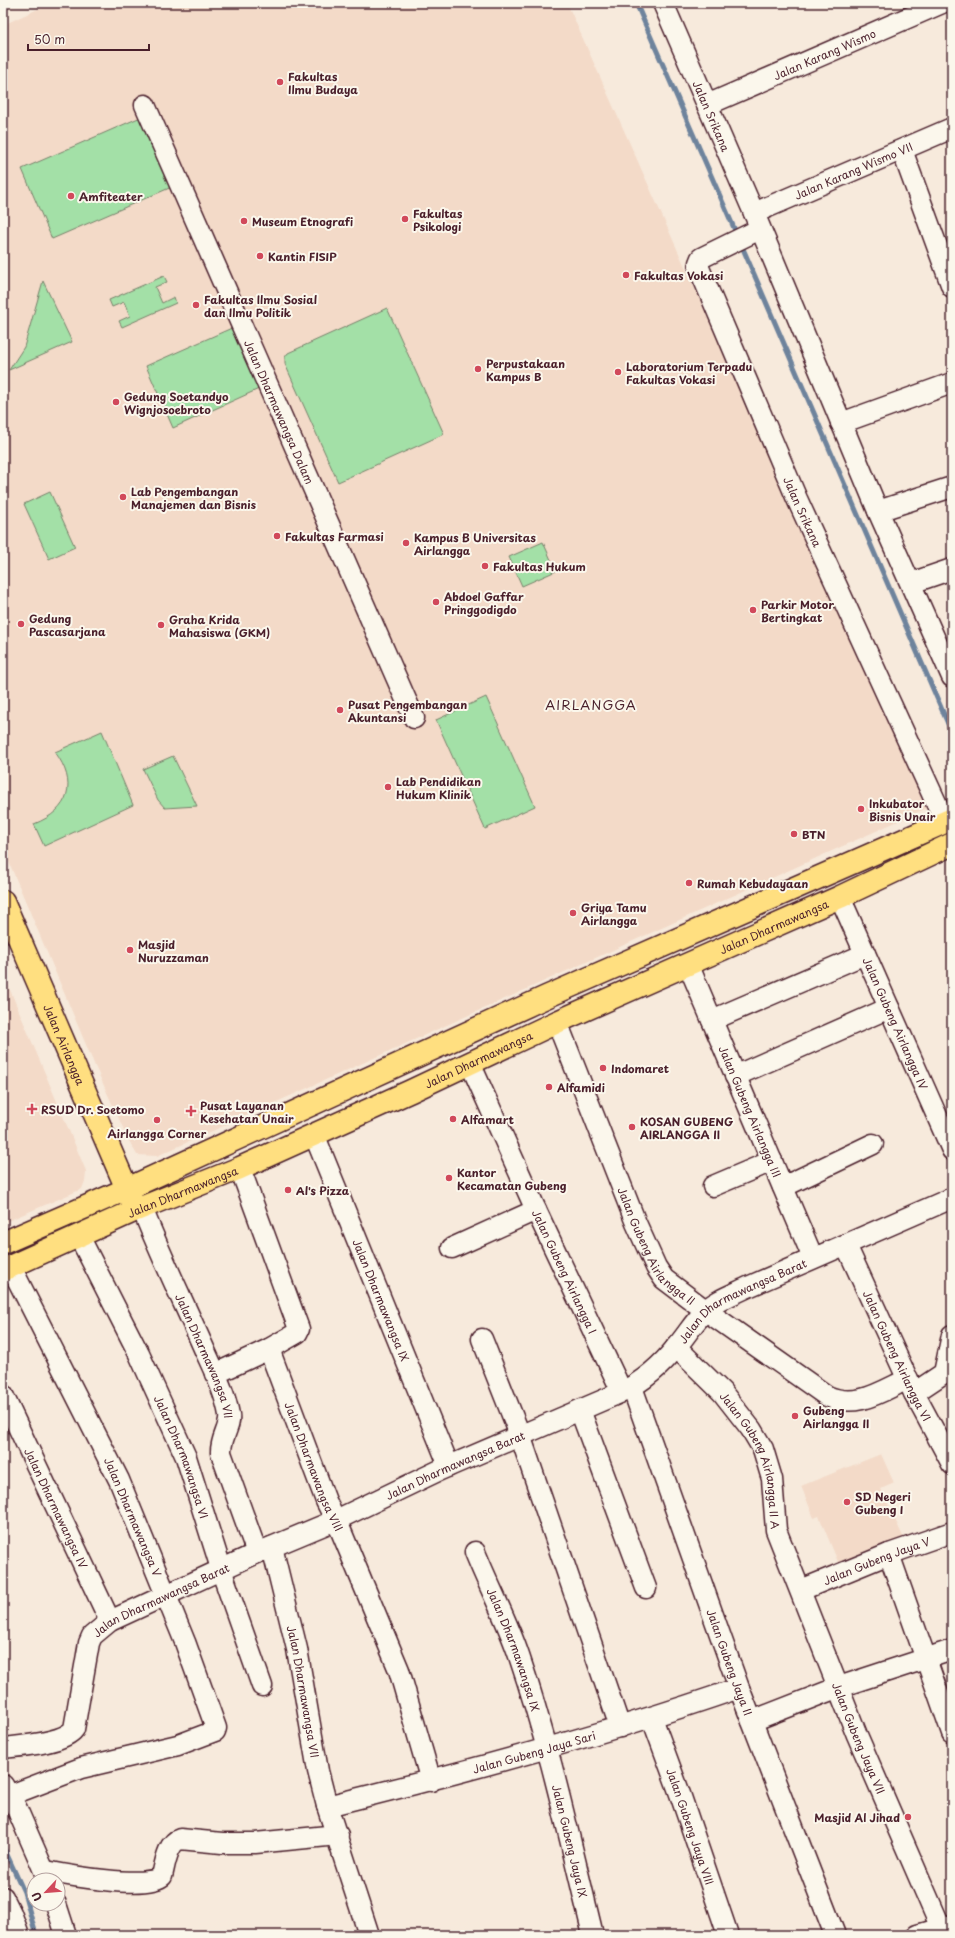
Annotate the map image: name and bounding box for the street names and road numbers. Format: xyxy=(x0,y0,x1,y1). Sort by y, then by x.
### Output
street label: Jalan Karang Wismo xyxy=(771,24,878,84)
street label: Jalan Srikana xyxy=(689,78,735,154)
street label: Jalan Karang Wismo VII xyxy=(791,137,915,203)
street label: Jalan Dharmawangsa Dalam xyxy=(240,337,319,487)
street label: Jalan Srikana xyxy=(780,474,826,550)
street label: Jalan Dharmawangsa xyxy=(716,895,831,958)
street label: Jalan Gubeng Airlangga IV xyxy=(859,954,933,1093)
street label: Jalan Airlangga xyxy=(40,1001,90,1088)
street label: Jalan Dharmawangsa xyxy=(421,1026,535,1092)
street label: Jalan Gubeng Airlangga III xyxy=(715,1043,786,1180)
street label: Jalan Dharmawangsa xyxy=(125,1161,240,1221)
street label: Jalan Gubeng Airlangga II xyxy=(614,1184,699,1308)
street label: Jalan Gubeng Airlangga I xyxy=(528,1207,602,1336)
street label: Jalan Dharmawangsa IX xyxy=(349,1236,414,1364)
street label: Jalan Dharmawangsa Barat xyxy=(674,1254,809,1347)
street label: Jalan Gubeng Airlangga VI xyxy=(859,1287,936,1424)
street label: Jalan Dharmawangsa VII xyxy=(172,1291,238,1419)
street label: Jalan Gubeng Airlangga II A xyxy=(716,1388,784,1530)
street label: Jalan Dharmawangsa VI xyxy=(150,1392,213,1521)
street label: Jalan Dharmawangsa VIII xyxy=(281,1399,348,1534)
street label: Jalan Dharmawangsa Barat xyxy=(383,1426,528,1504)
street label: Jalan Dharmawangsa IV xyxy=(21,1445,92,1571)
street label: Jalan Dharmawangsa V xyxy=(100,1455,166,1580)
street label: Jalan Gubeng Jaya V xyxy=(820,1532,932,1589)
street label: Jalan Dharmawangsa Barat xyxy=(89,1558,232,1641)
street label: Jalan Dharmawangsa IX xyxy=(483,1585,545,1713)
street label: Jalan Gubeng Jaya II xyxy=(703,1606,757,1718)
street label: Jalan Dharmawangsa VII xyxy=(283,1624,324,1759)
street label: Jalan Gubeng Jaya VII xyxy=(828,1680,890,1796)
street label: Jalan Gubeng Jaya Sari xyxy=(471,1726,598,1777)
street label: Jalan Gubeng Jaya VIII xyxy=(663,1766,719,1887)
street label: Jalan Gubeng Jaya IX xyxy=(548,1783,592,1899)

